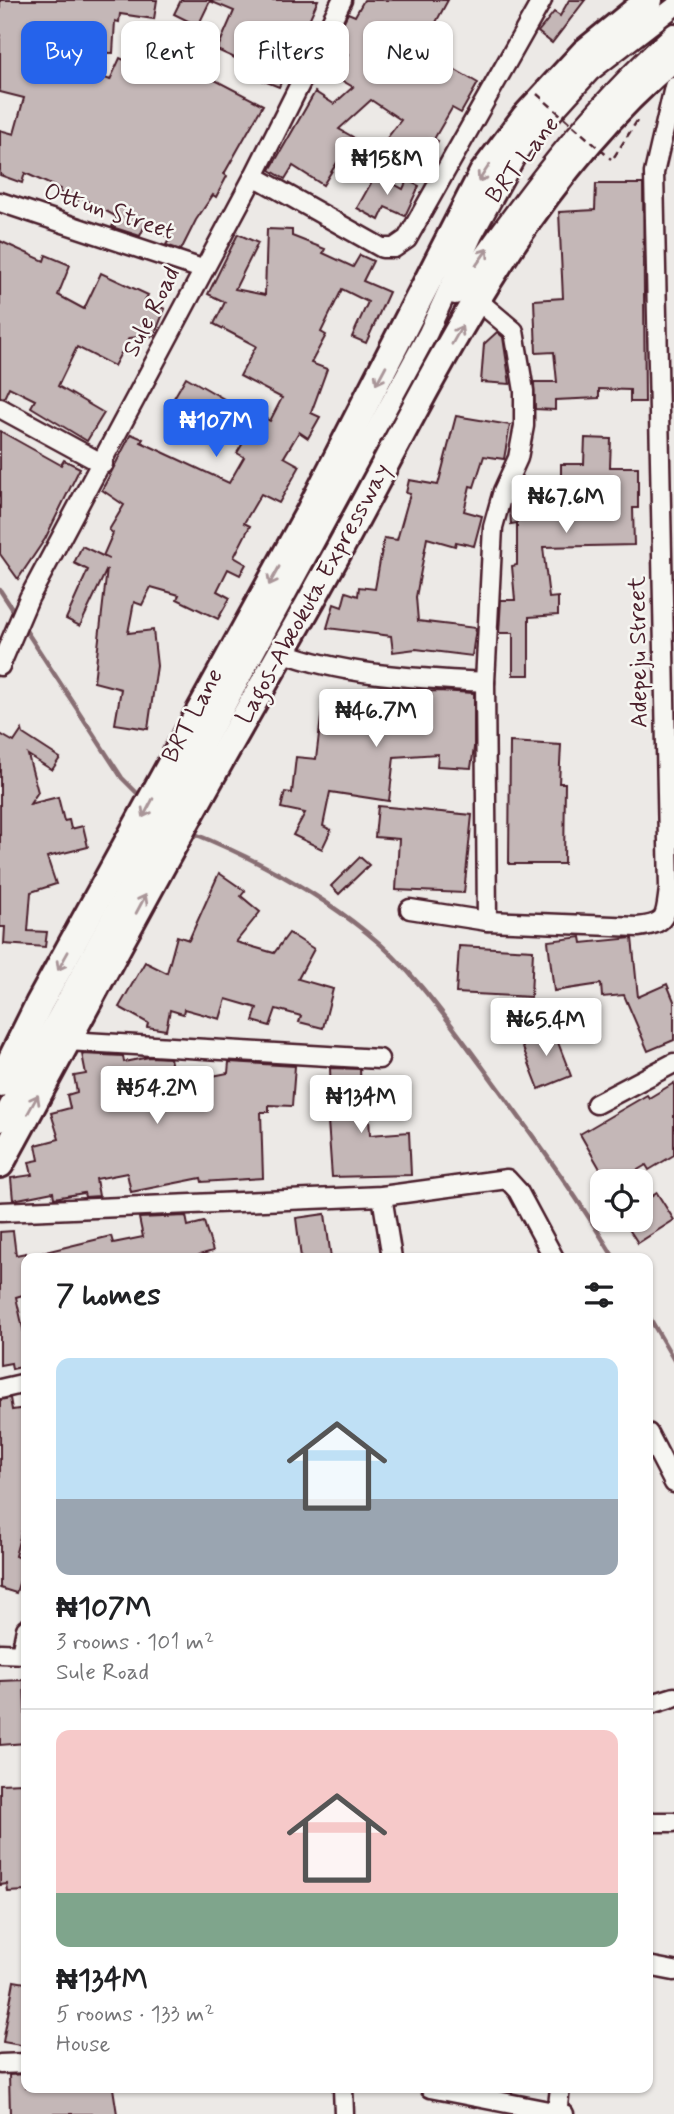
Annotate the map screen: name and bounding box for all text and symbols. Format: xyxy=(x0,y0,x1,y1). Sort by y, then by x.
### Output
chip: Buy xyxy=(21,21,107,84)
chip: Rent xyxy=(121,21,220,84)
chip: Filters xyxy=(234,21,349,84)
chip: New xyxy=(363,21,453,84)
street label: BRT Lane xyxy=(479,110,567,210)
pin: ₦158M xyxy=(338,138,436,197)
text: ₦158M xyxy=(351,145,423,175)
one-way arrow xyxy=(477,162,491,182)
street label: Ottun Street xyxy=(40,176,178,248)
one-way arrow xyxy=(475,248,489,267)
street label: Sule Road xyxy=(116,262,188,362)
one-way arrow xyxy=(450,326,464,346)
one-way arrow xyxy=(374,364,388,385)
pin: ₦107M xyxy=(167,400,265,459)
text: ₦107M xyxy=(179,407,253,437)
street label: Lagos-Abeokuta Expressway xyxy=(229,458,401,731)
pin: ₦67.6M xyxy=(509,476,623,535)
text: ₦67.6M xyxy=(528,483,604,513)
one-way arrow xyxy=(267,565,281,586)
street label: Adepeju Street xyxy=(622,576,656,728)
street label: BRT Lane xyxy=(155,663,231,769)
pin: ₦46.7M xyxy=(319,690,433,749)
text: ₦46.7M xyxy=(335,697,417,727)
one-way arrow xyxy=(141,797,154,818)
one-way arrow xyxy=(135,894,148,915)
one-way arrow xyxy=(56,951,70,971)
pin: ₦65.4M xyxy=(489,998,603,1058)
text: ₦65.4M xyxy=(507,1006,586,1036)
pin: ₦54.2M xyxy=(100,1066,214,1126)
text: ₦54.2M xyxy=(117,1074,197,1104)
pin: ₦134M xyxy=(312,1076,410,1135)
text: ₦134M xyxy=(326,1083,396,1113)
one-way arrow xyxy=(27,1094,40,1115)
map controls xyxy=(590,1169,653,1232)
button: locate xyxy=(590,1169,653,1232)
text: 7 homes xyxy=(56,1276,161,1315)
icon: filters xyxy=(580,1276,618,1314)
icon: home xyxy=(274,1403,400,1529)
text: ₦107M xyxy=(56,1589,151,1628)
text: 3 rooms · 101 m² xyxy=(56,1628,214,1658)
text: Sule Road xyxy=(56,1658,149,1688)
icon: home xyxy=(274,1775,400,1901)
text: ₦134M xyxy=(56,1961,148,2000)
text: 5 rooms · 133 m² xyxy=(56,2000,215,2030)
text: House xyxy=(56,2030,110,2060)

